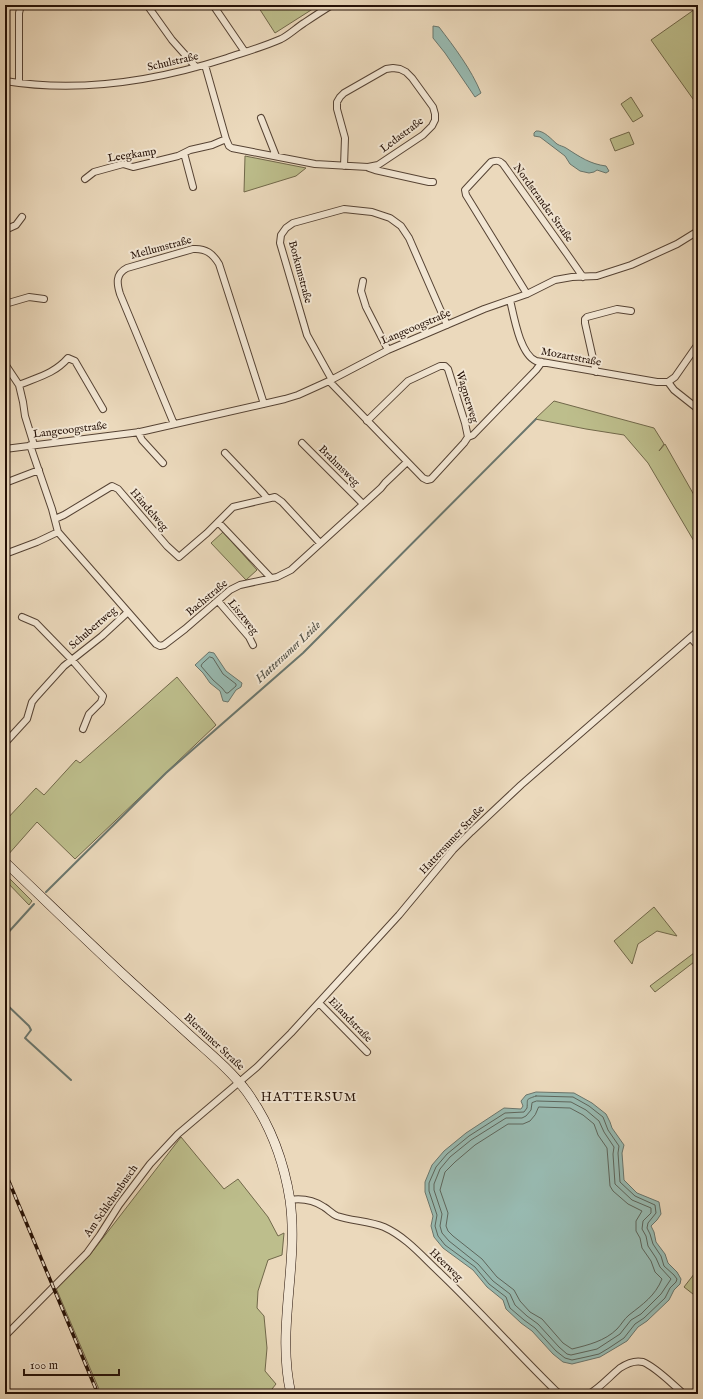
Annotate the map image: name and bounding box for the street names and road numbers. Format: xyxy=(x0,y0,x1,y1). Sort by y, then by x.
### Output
street label: Schulstraße xyxy=(146,49,200,75)
street label: Ledastraße xyxy=(378,114,426,156)
street label: Leegkamp xyxy=(107,144,157,166)
street label: Nordstrander Straße xyxy=(510,161,576,245)
street label: Mellumstraße xyxy=(129,233,193,263)
street label: Borkumstraße xyxy=(285,239,315,305)
street label: Langeoogstraße xyxy=(379,306,453,348)
street label: Mozartstraße xyxy=(540,344,602,370)
street label: Wagnerweg xyxy=(452,369,482,426)
street label: Langeoogstraße xyxy=(32,419,108,441)
street label: Brahmsweg xyxy=(315,442,363,490)
street label: Händelweg xyxy=(127,486,172,535)
street label: Bachstraße xyxy=(183,577,231,619)
street label: Lisztweg xyxy=(224,596,262,638)
street label: Schubertweg xyxy=(66,603,121,653)
street label: Hattersumer Straße xyxy=(416,803,488,877)
street label: Eilandstraße xyxy=(325,995,375,1045)
street label: Blersumer Straße xyxy=(181,1010,247,1074)
street label: Am Schlehenbusch xyxy=(80,1162,141,1241)
street label: Heerweg xyxy=(426,1246,467,1285)

